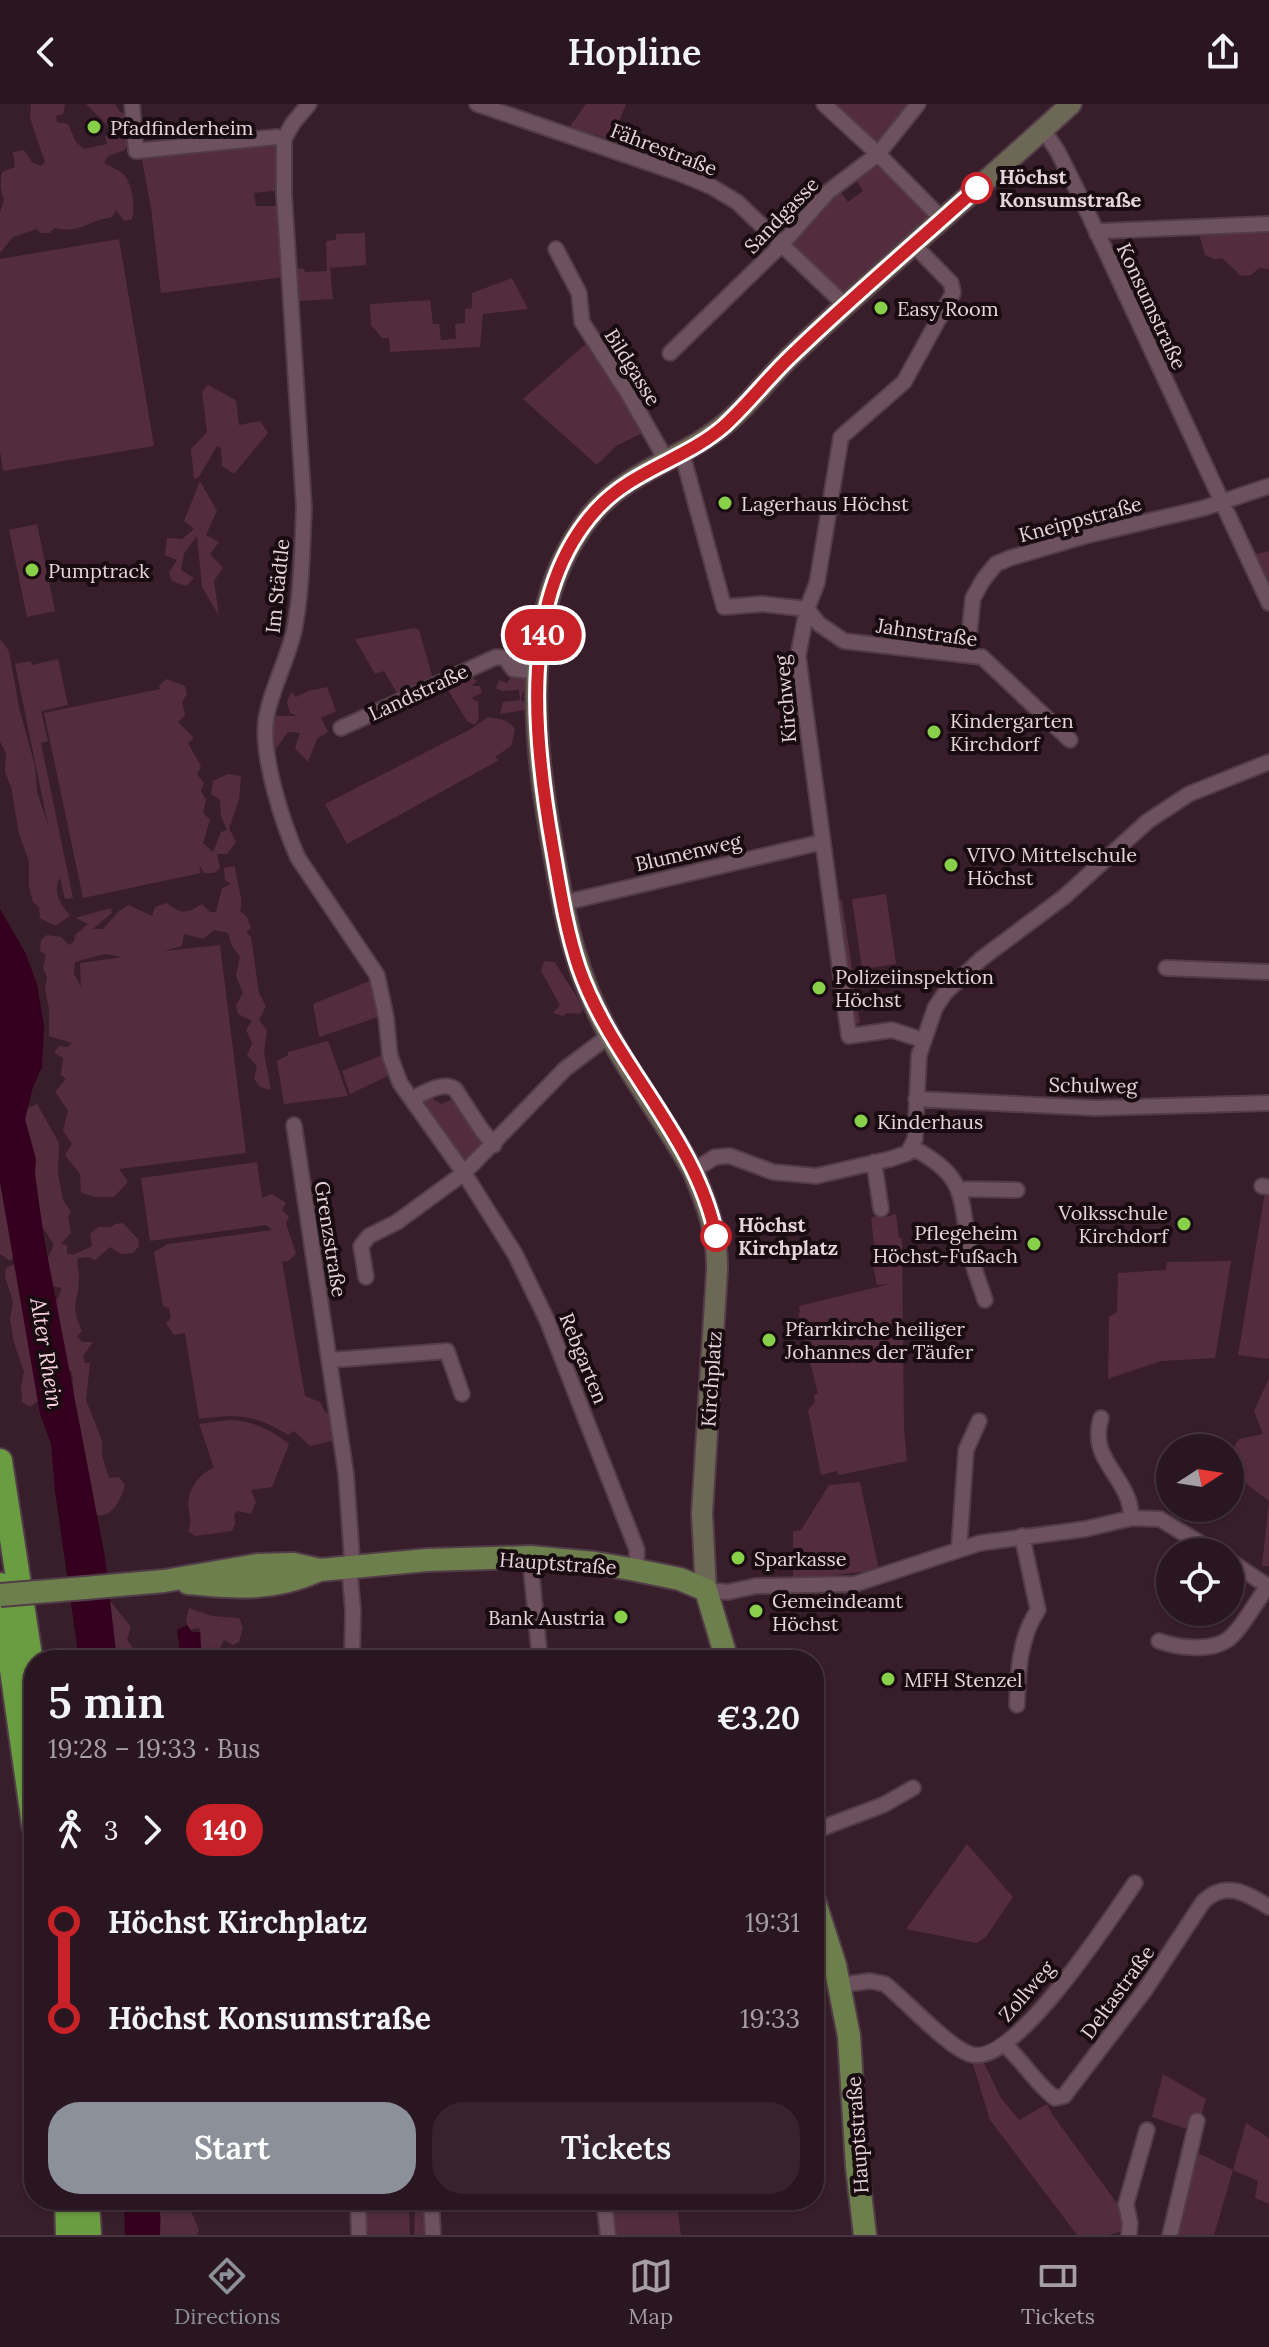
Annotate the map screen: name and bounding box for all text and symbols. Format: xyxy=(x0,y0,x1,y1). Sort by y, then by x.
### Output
text: Hopline xyxy=(568,29,701,75)
icon: back xyxy=(24,30,68,74)
icon: share xyxy=(1201,30,1245,74)
place label: Pfadfinderheim xyxy=(110,115,254,140)
street label: Fährestraße xyxy=(607,117,721,181)
marker: Pfadfinderheim xyxy=(85,118,103,136)
place label: Höchst Konsumstraße xyxy=(999,164,1142,212)
street label: Sandgasse xyxy=(738,171,824,258)
marker: Höchst Konsumstraße xyxy=(962,173,992,203)
street label: Konsumstraße xyxy=(1112,239,1192,373)
place label: Easy Room xyxy=(897,296,999,321)
marker: Easy Room xyxy=(872,299,890,317)
street label: Bildgasse xyxy=(600,324,666,410)
place label: Lagerhaus Höchst xyxy=(741,491,909,516)
street label: Kneippstraße xyxy=(1016,491,1144,547)
marker: Lagerhaus Höchst xyxy=(716,494,734,512)
street label: Im Städtle xyxy=(260,537,294,634)
place label: Pumptrack xyxy=(48,558,150,583)
marker: Pumptrack xyxy=(23,561,41,579)
line badge: 140 xyxy=(497,609,589,661)
street label: Jahnstraße xyxy=(874,612,979,651)
text: 140 xyxy=(521,617,565,653)
street label: Kirchweg xyxy=(769,653,801,744)
street label: Landstraße xyxy=(364,658,472,726)
place label: Kindergarten Kirchdorf xyxy=(950,708,1074,756)
marker: Kindergarten Kirchdorf xyxy=(925,723,943,741)
street label: Blumenweg xyxy=(633,827,744,876)
place label: VIVO Mittelschule Höchst xyxy=(966,842,1137,890)
marker: VIVO Mittelschule Höchst xyxy=(942,856,960,874)
place label: Polizeiinspektion Höchst xyxy=(835,964,994,1012)
marker: Polizeiinspektion Höchst xyxy=(810,979,828,997)
street label: Schulweg xyxy=(1048,1072,1139,1098)
place label: Kinderhaus xyxy=(877,1109,983,1134)
marker: Kinderhaus xyxy=(852,1112,870,1130)
street label: Grenzstraße xyxy=(309,1179,353,1299)
place label: Volksschule Kirchdorf xyxy=(1057,1200,1169,1248)
place label: Höchst Kirchplatz xyxy=(738,1212,838,1260)
marker: Volksschule Kirchdorf xyxy=(1175,1215,1193,1233)
place label: Pflegeheim Höchst-Fußach xyxy=(873,1220,1018,1268)
marker: Höchst Kirchplatz xyxy=(701,1221,731,1251)
marker: Pflegeheim Höchst-Fußach xyxy=(1025,1235,1043,1253)
water label: Alter Rhein xyxy=(24,1295,70,1411)
street label: Rebgarten xyxy=(554,1309,614,1407)
place label: Pfarrkirche heiliger Johannes der Täufer xyxy=(784,1316,974,1364)
street label: Kirchplatz xyxy=(695,1330,727,1428)
marker: Pfarrkirche heiliger Johannes der Täufer xyxy=(760,1331,778,1349)
north arrow xyxy=(1156,1434,1244,1522)
map controls xyxy=(1156,1434,1244,1626)
button: locate xyxy=(1156,1538,1244,1626)
street label: Hauptstraße xyxy=(498,1546,618,1580)
place label: Sparkasse xyxy=(754,1546,847,1571)
marker: Sparkasse xyxy=(729,1549,747,1567)
place label: Gemeindeamt Höchst xyxy=(772,1588,903,1636)
marker: Gemeindeamt Höchst xyxy=(747,1602,765,1620)
place label: Bank Austria xyxy=(488,1605,605,1630)
marker: Bank Austria xyxy=(612,1608,630,1626)
place label: MFH Stenzel xyxy=(904,1667,1023,1692)
marker: MFH Stenzel xyxy=(879,1670,897,1688)
text: 5 min xyxy=(48,1674,165,1730)
text: €3.20 xyxy=(717,1699,800,1737)
text: 19:28 – 19:33 · Bus xyxy=(48,1732,260,1765)
icon: walk xyxy=(48,1808,92,1852)
icon: forward xyxy=(130,1808,174,1852)
text: 140 xyxy=(202,1812,247,1848)
text: 3 xyxy=(104,1814,118,1847)
text: Höchst Kirchplatz xyxy=(108,1903,367,1941)
text: 19:31 xyxy=(745,1906,800,1939)
street label: Deltastraße xyxy=(1075,1940,1159,2044)
street label: Zollweg xyxy=(993,1955,1060,2027)
text: Höchst Konsumstraße xyxy=(108,1999,431,2037)
text: 19:33 xyxy=(740,2002,800,2035)
street label: Hauptstraße xyxy=(840,2075,874,2195)
button: Start xyxy=(48,2102,416,2194)
button: Tickets xyxy=(432,2102,800,2194)
tab: Directions xyxy=(174,2254,280,2330)
tab: Map xyxy=(628,2254,673,2330)
tab: Tickets xyxy=(1021,2254,1095,2330)

